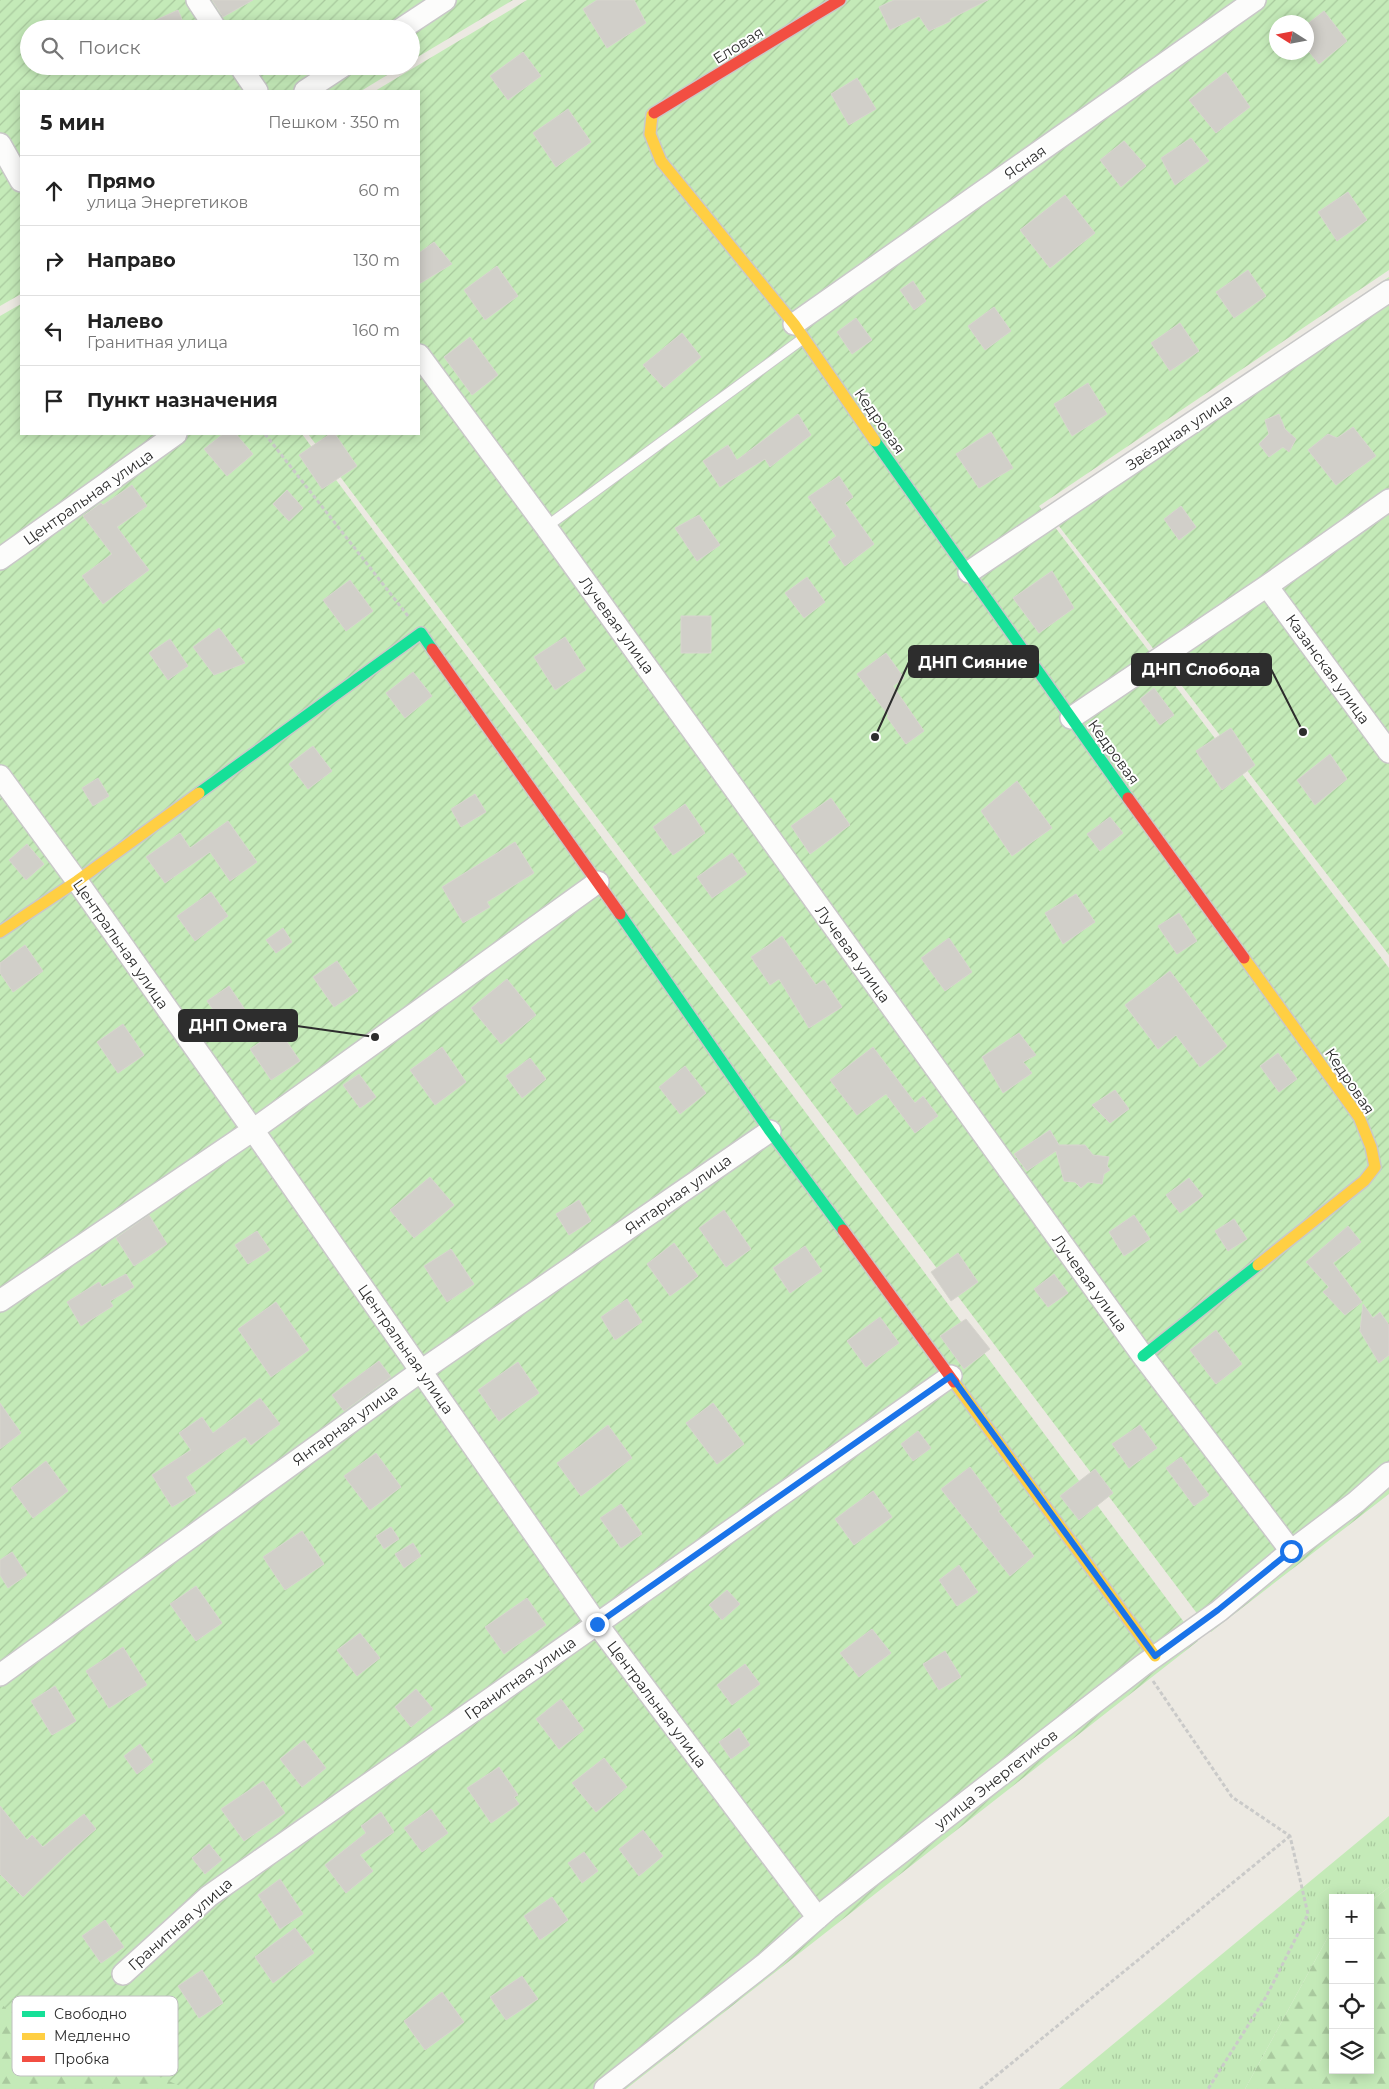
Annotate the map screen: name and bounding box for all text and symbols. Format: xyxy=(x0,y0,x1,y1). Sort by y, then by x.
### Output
north arrow xyxy=(1269,15,1314,60)
search box xyxy=(20,20,420,75)
street label: Еловая xyxy=(709,22,767,68)
icon: search xyxy=(38,34,66,62)
text: Поиск xyxy=(78,36,141,59)
text: 5 мин xyxy=(40,110,105,135)
text: Пешком · 350 m xyxy=(268,113,400,132)
street label: Ясная xyxy=(1000,141,1050,183)
text: Прямо xyxy=(87,170,155,193)
icon: ahead xyxy=(40,177,68,205)
text: 60 m xyxy=(358,181,400,200)
text: улица Энергетиков xyxy=(87,193,248,212)
icon: right xyxy=(40,247,68,275)
text: Направо xyxy=(87,249,176,272)
text: 130 m xyxy=(353,251,400,270)
text: Налево xyxy=(87,310,163,333)
icon: left xyxy=(40,317,68,345)
text: 160 m xyxy=(353,321,400,340)
text: Гранитная улица xyxy=(87,333,228,352)
street label: Кедровая xyxy=(850,385,910,457)
icon: arrive xyxy=(40,387,68,415)
text: Пункт назначения xyxy=(87,389,278,412)
street label: Звёздная улица xyxy=(1122,389,1236,475)
street label: Центральная улица xyxy=(19,445,157,549)
street label: Лучевая улица xyxy=(575,572,659,678)
street label: Казанская улица xyxy=(1282,610,1374,728)
callout: ДНП Сияние xyxy=(909,646,1038,677)
text: ДНП Сияние xyxy=(918,653,1028,672)
callout: ДНП Слобода xyxy=(1132,654,1271,685)
text: ДНП Слобода xyxy=(1142,660,1260,679)
street label: Кедровая xyxy=(1084,716,1144,788)
street label: Центральная улица xyxy=(69,875,173,1013)
street label: Лучевая улица xyxy=(811,901,895,1007)
callout: ДНП Омега xyxy=(179,1010,297,1041)
text: ДНП Омега xyxy=(189,1016,287,1035)
street label: Кедровая xyxy=(1321,1044,1379,1118)
street label: Янтарная улица xyxy=(621,1150,735,1238)
street label: Лучевая улица xyxy=(1048,1230,1132,1336)
street label: Центральная улица xyxy=(354,1280,458,1418)
street label: Янтарная улица xyxy=(288,1380,402,1470)
route start xyxy=(1280,1540,1303,1563)
route end xyxy=(586,1613,609,1636)
street label: Гранитная улица xyxy=(460,1632,580,1724)
street label: Центральная улица xyxy=(603,1637,711,1771)
street label: улица Энергетиков xyxy=(930,1725,1061,1834)
street label: Гранитная улица xyxy=(124,1874,236,1974)
map controls xyxy=(1329,1894,1374,2074)
button: + xyxy=(1329,1894,1374,1939)
button: − xyxy=(1329,1939,1374,1984)
button: locate xyxy=(1329,1984,1374,2029)
legend xyxy=(12,1996,178,2076)
text: Свободно xyxy=(54,2005,127,2023)
text: Медленно xyxy=(54,2027,130,2045)
button: layers xyxy=(1329,2029,1374,2074)
text: Пробка xyxy=(54,2050,109,2068)

